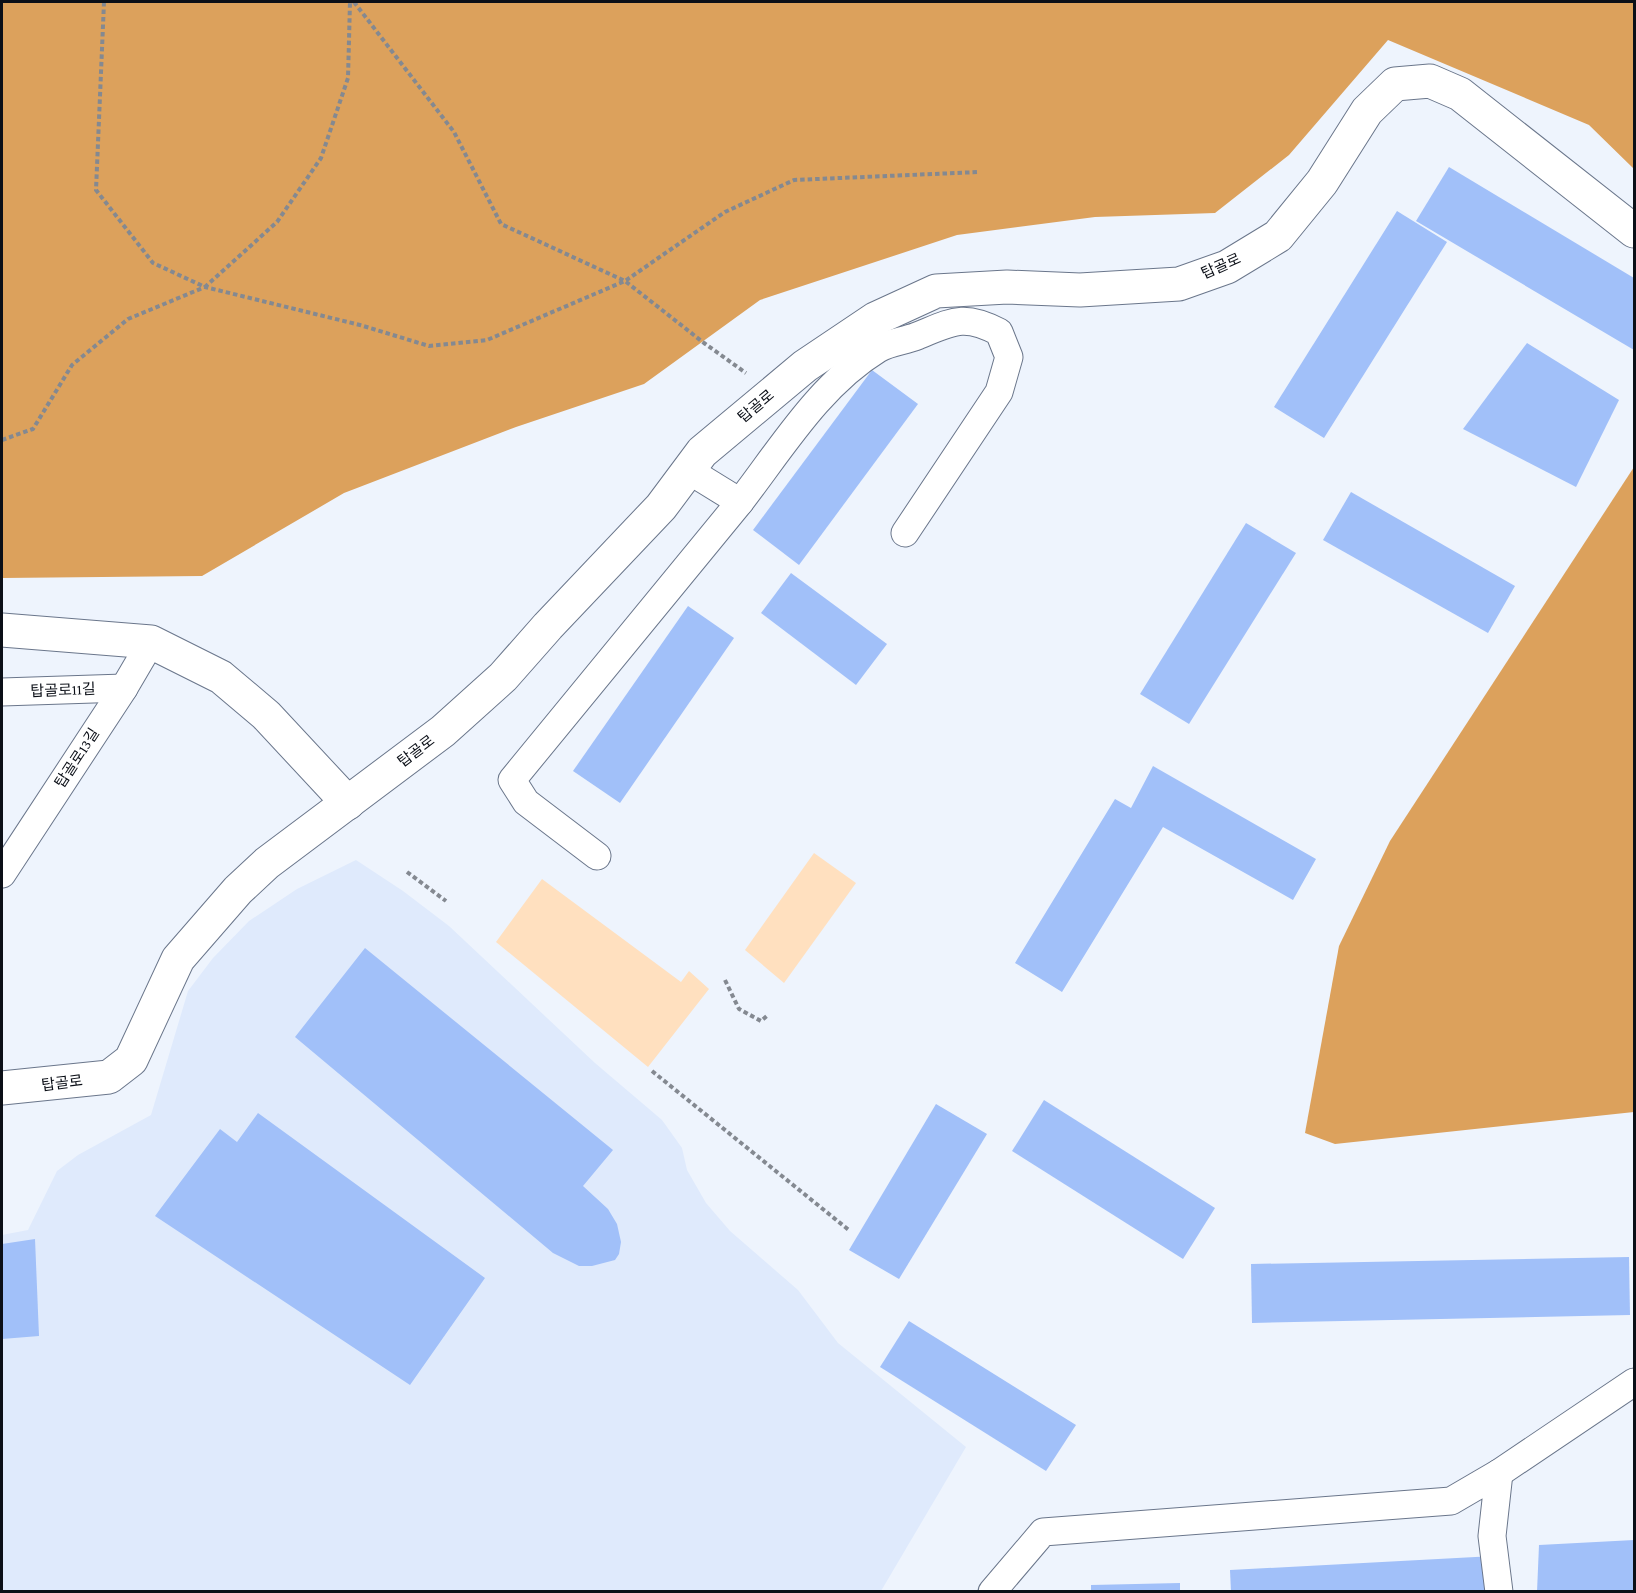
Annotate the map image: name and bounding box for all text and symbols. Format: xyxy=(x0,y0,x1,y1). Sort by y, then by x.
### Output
street label: 탑골로 xyxy=(1199,250,1243,282)
street label: 탑골로 xyxy=(735,387,777,425)
street label: 탑골로11길 xyxy=(30,681,96,699)
street label: 탑골로13길 xyxy=(52,725,102,791)
street label: 탑골로 xyxy=(395,732,437,770)
street label: 탑골로 xyxy=(40,1073,84,1093)

